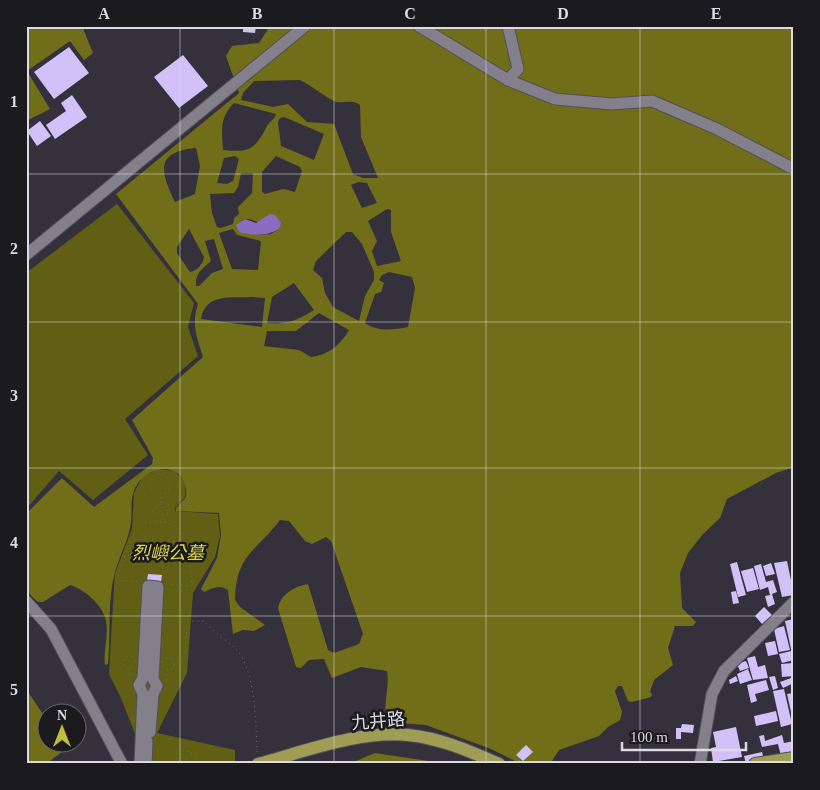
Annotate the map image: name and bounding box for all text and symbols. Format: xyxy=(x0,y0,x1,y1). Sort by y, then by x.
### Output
text: A xyxy=(98,5,110,22)
text: B xyxy=(252,5,263,22)
text: C xyxy=(404,5,416,22)
text: D xyxy=(557,5,569,22)
text: E xyxy=(711,5,721,22)
text: 1 xyxy=(10,93,18,110)
text: 2 xyxy=(10,240,18,257)
text: 3 xyxy=(10,387,18,404)
text: 4 xyxy=(10,534,18,551)
park label: 烈嶼公墓 xyxy=(132,543,207,563)
text: 5 xyxy=(10,681,18,698)
north arrow xyxy=(38,702,88,752)
text: N xyxy=(57,708,67,723)
street label: 九井路 xyxy=(350,709,406,733)
scale bar xyxy=(622,720,746,752)
text: 100 m xyxy=(630,729,668,745)

